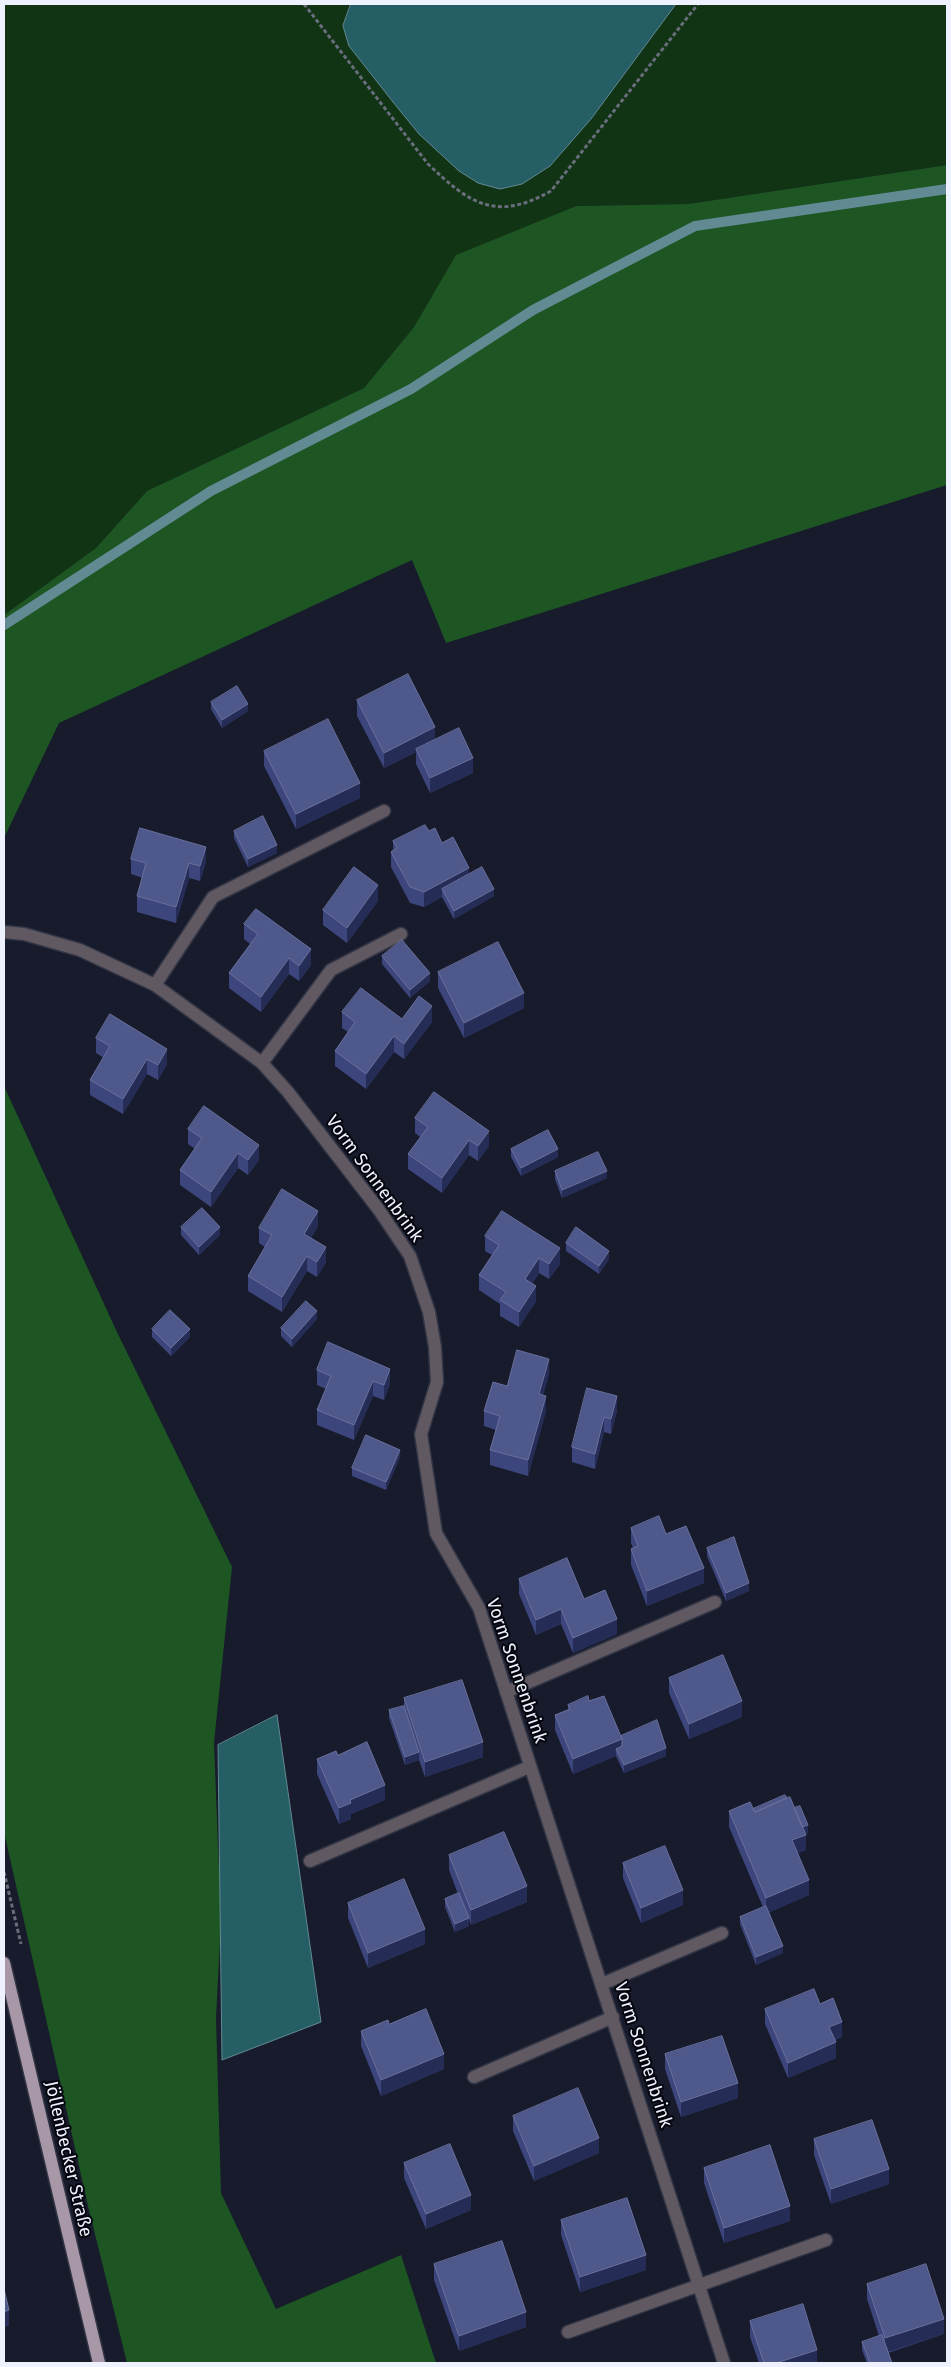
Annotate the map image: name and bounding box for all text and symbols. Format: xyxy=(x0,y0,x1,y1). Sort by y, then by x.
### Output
street label: Vorm Sonnenbrink xyxy=(321,1111,427,1247)
street label: Vorm Sonnenbrink xyxy=(481,1596,551,1746)
street label: Vorm Sonnenbrink xyxy=(609,1980,677,2130)
street label: Jöllenbecker Straße xyxy=(40,2079,96,2239)

